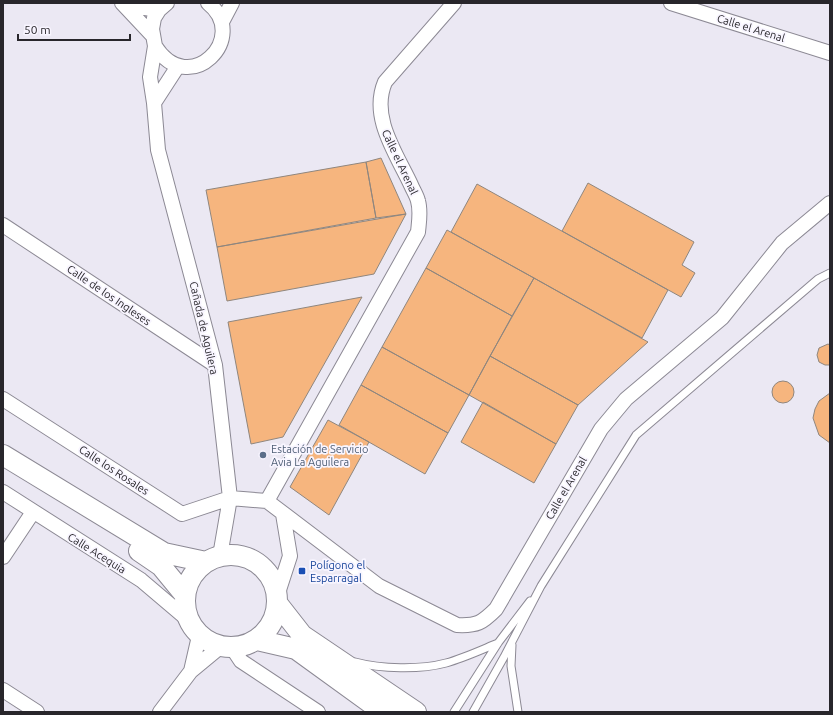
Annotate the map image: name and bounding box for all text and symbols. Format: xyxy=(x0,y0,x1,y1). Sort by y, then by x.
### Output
street label: Calle el Arenal xyxy=(716,12,787,44)
scale bar xyxy=(18,16,130,42)
text: 50 m xyxy=(24,23,51,36)
street label: Calle el Arenal xyxy=(380,128,420,197)
street label: Calle de los Ingleses xyxy=(65,263,153,328)
street label: Cañada de Aguilera xyxy=(187,280,221,376)
street label: Calle los Rosales xyxy=(77,443,151,497)
place label: Estación de Servicio Avia La Aguilera xyxy=(271,443,368,468)
marker: Estación de Servicio Avia La Aguilera xyxy=(258,450,268,460)
street label: Calle el Arenal xyxy=(543,454,589,522)
street label: Calle Acequia xyxy=(66,530,128,576)
place label: Polígono el Esparragal xyxy=(310,559,366,584)
marker: Polígono el Esparragal xyxy=(297,566,307,576)

